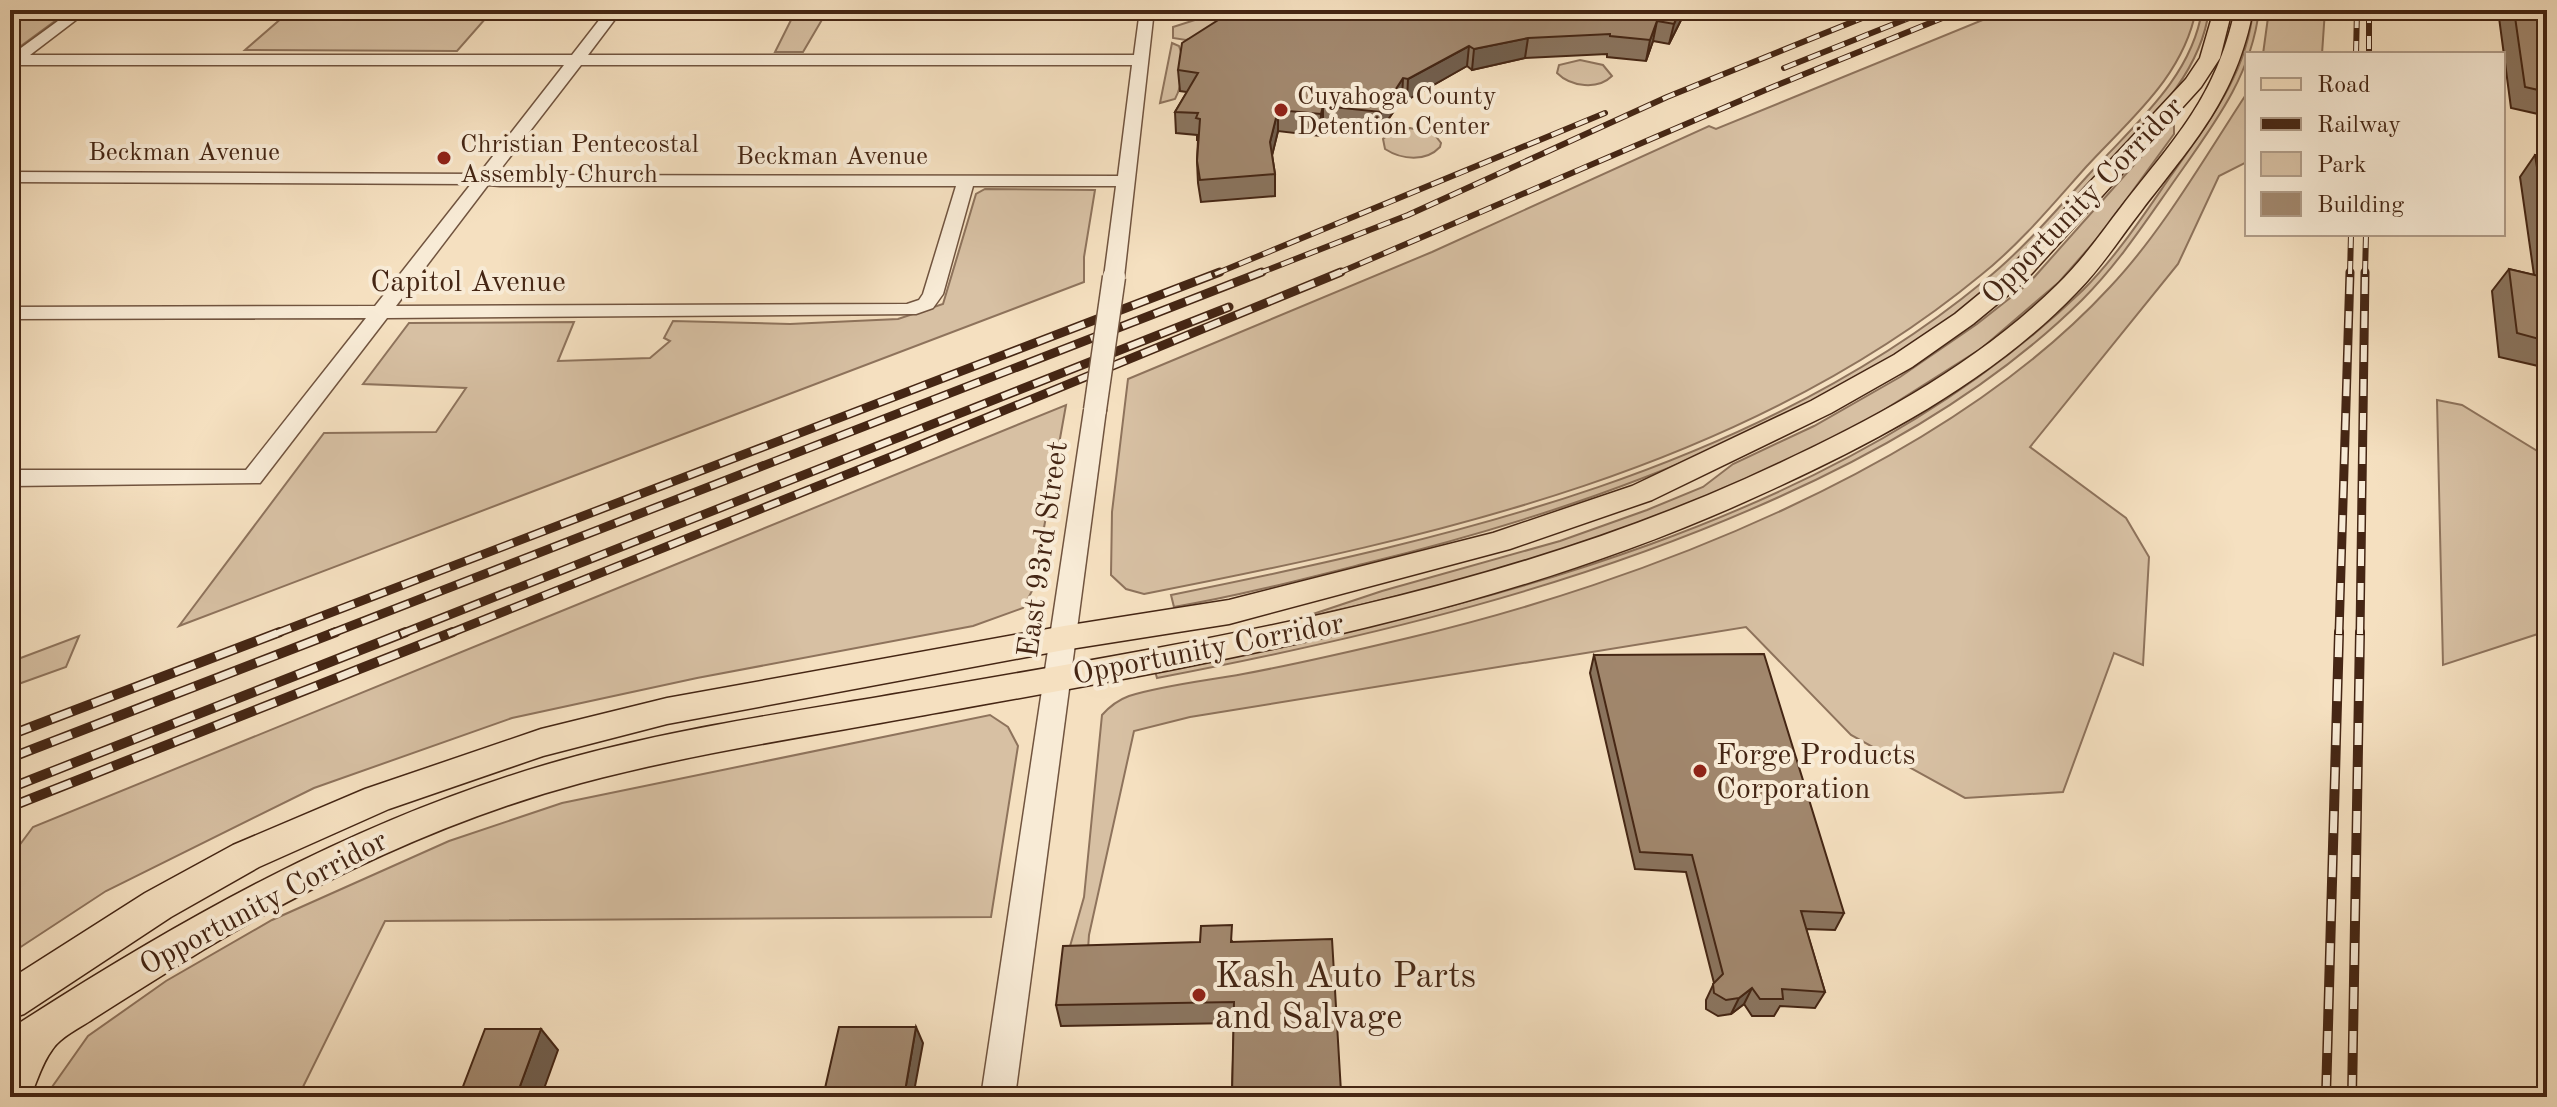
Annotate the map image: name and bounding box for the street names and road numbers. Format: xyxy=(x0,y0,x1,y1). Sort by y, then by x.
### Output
street label: Opportunity Corridor xyxy=(1977,92,2190,311)
street label: Beckman Avenue xyxy=(88,140,280,166)
street label: Beckman Avenue xyxy=(736,144,928,170)
street label: Capitol Avenue xyxy=(370,268,566,298)
street label: East 93rd Street xyxy=(1014,439,1074,659)
street label: Opportunity Corridor xyxy=(1070,609,1346,691)
street label: Opportunity Corridor xyxy=(135,826,393,982)

